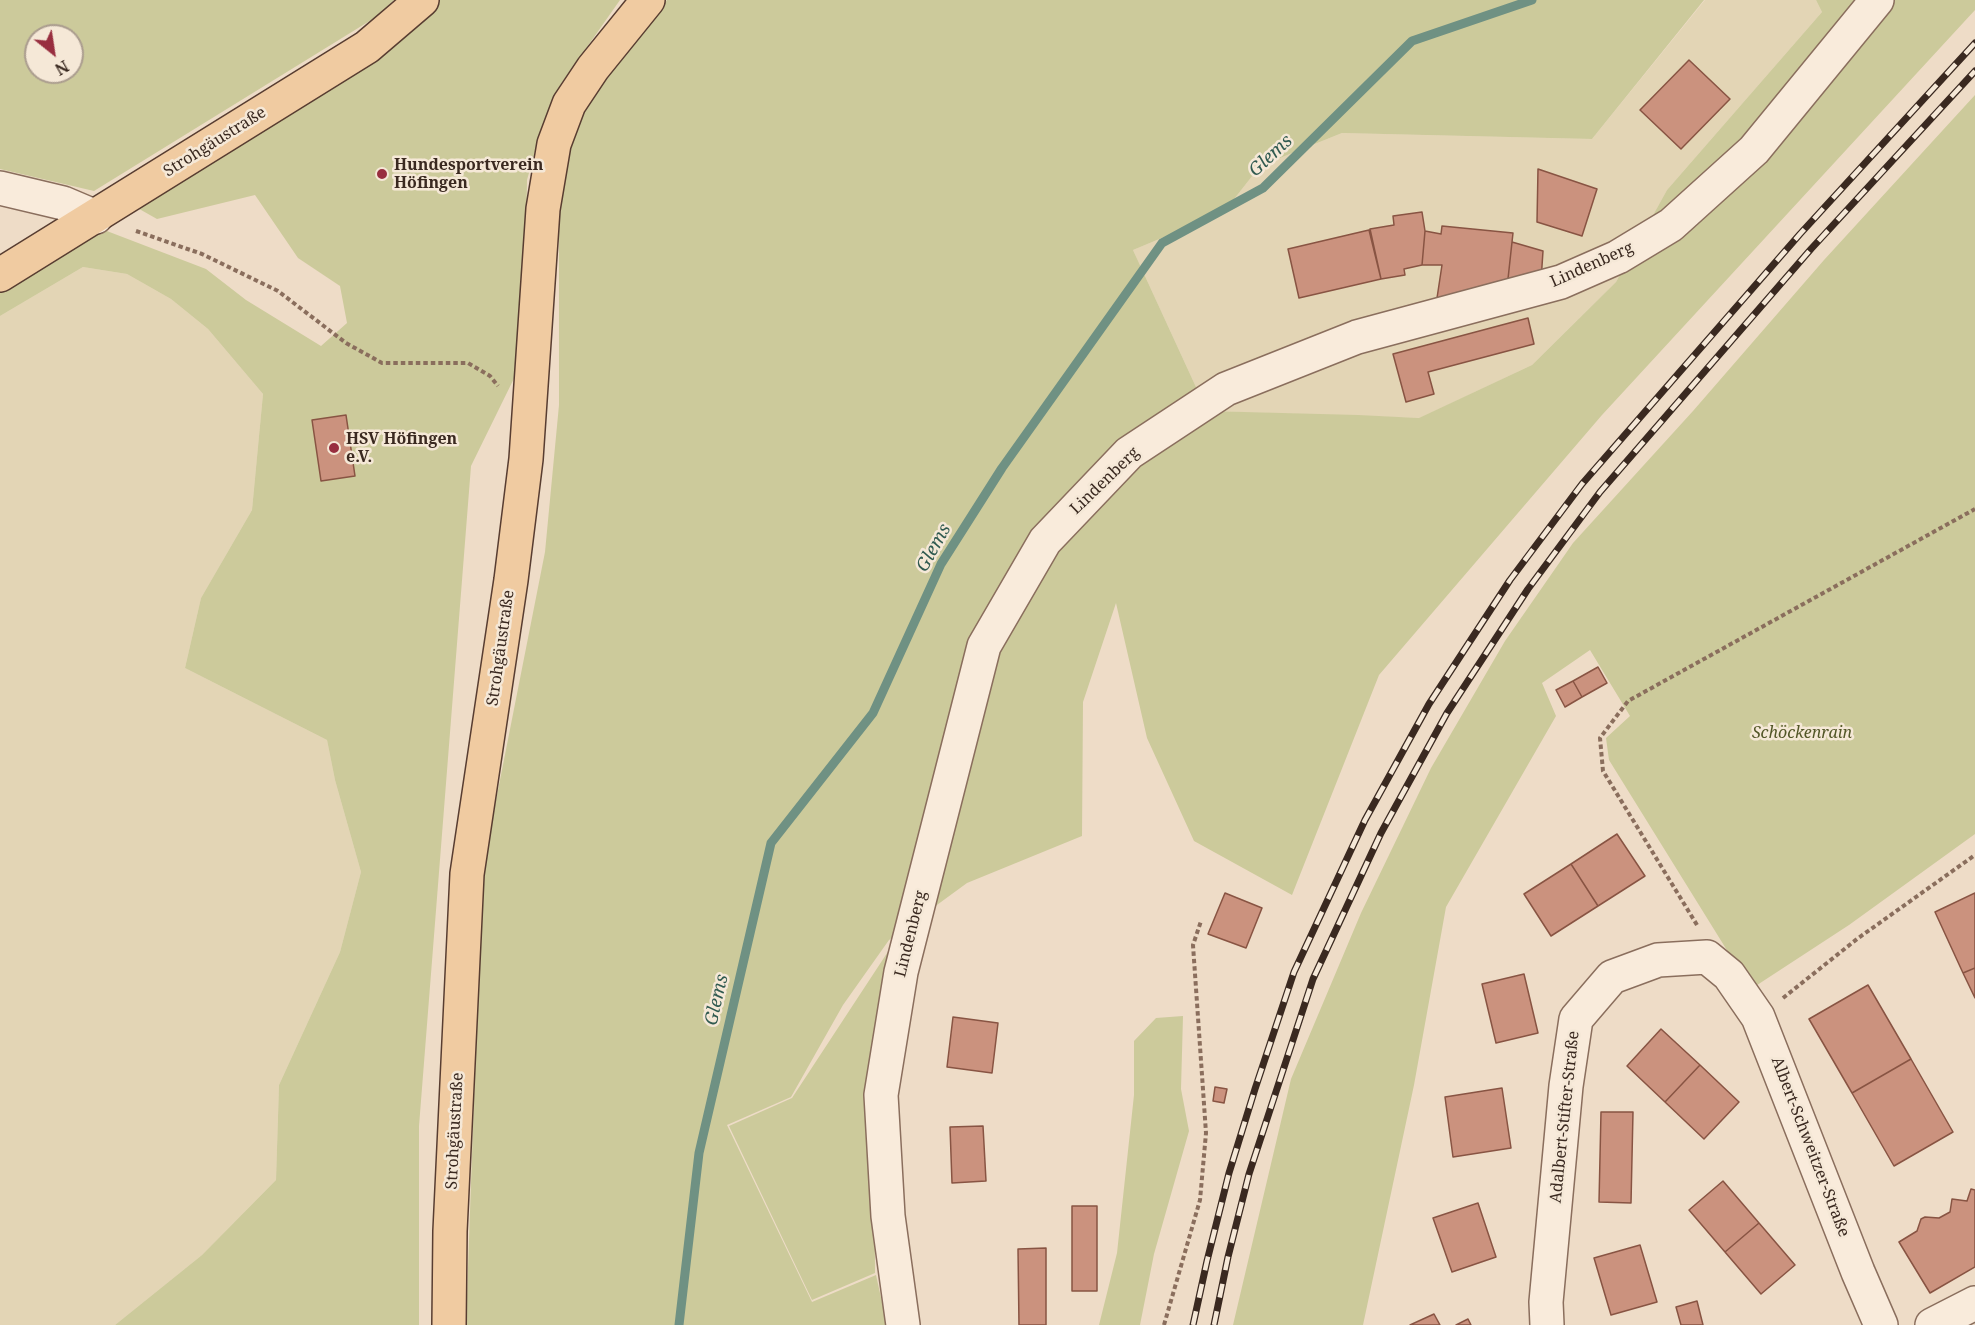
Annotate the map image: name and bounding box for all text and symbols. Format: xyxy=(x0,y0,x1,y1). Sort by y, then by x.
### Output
north arrow xyxy=(24,24,84,84)
text: N xyxy=(51,55,73,81)
street label: Strohgäustraße xyxy=(160,103,270,181)
water label: Glems xyxy=(1245,130,1297,182)
place label: Hundesportverein Höfingen xyxy=(394,155,543,193)
marker: Hundesportverein Höfingen xyxy=(375,167,389,181)
street label: Lindenberg xyxy=(1548,238,1636,292)
place label: HSV Höfingen e.V. xyxy=(346,429,457,467)
marker: HSV Höfingen e.V. xyxy=(327,441,341,455)
street label: Lindenberg xyxy=(1066,443,1144,519)
water label: Glems xyxy=(912,520,956,576)
street label: Strohgäustraße xyxy=(483,589,519,707)
park label: Schöckenrain xyxy=(1752,723,1852,743)
street label: Lindenberg xyxy=(891,889,931,979)
water label: Glems xyxy=(701,972,733,1028)
street label: Adalbert-Stifter-Straße xyxy=(1546,1030,1584,1204)
street label: Albert-Schweitzer-Straße xyxy=(1767,1054,1853,1240)
street label: Strohgäustraße xyxy=(442,1072,468,1190)

